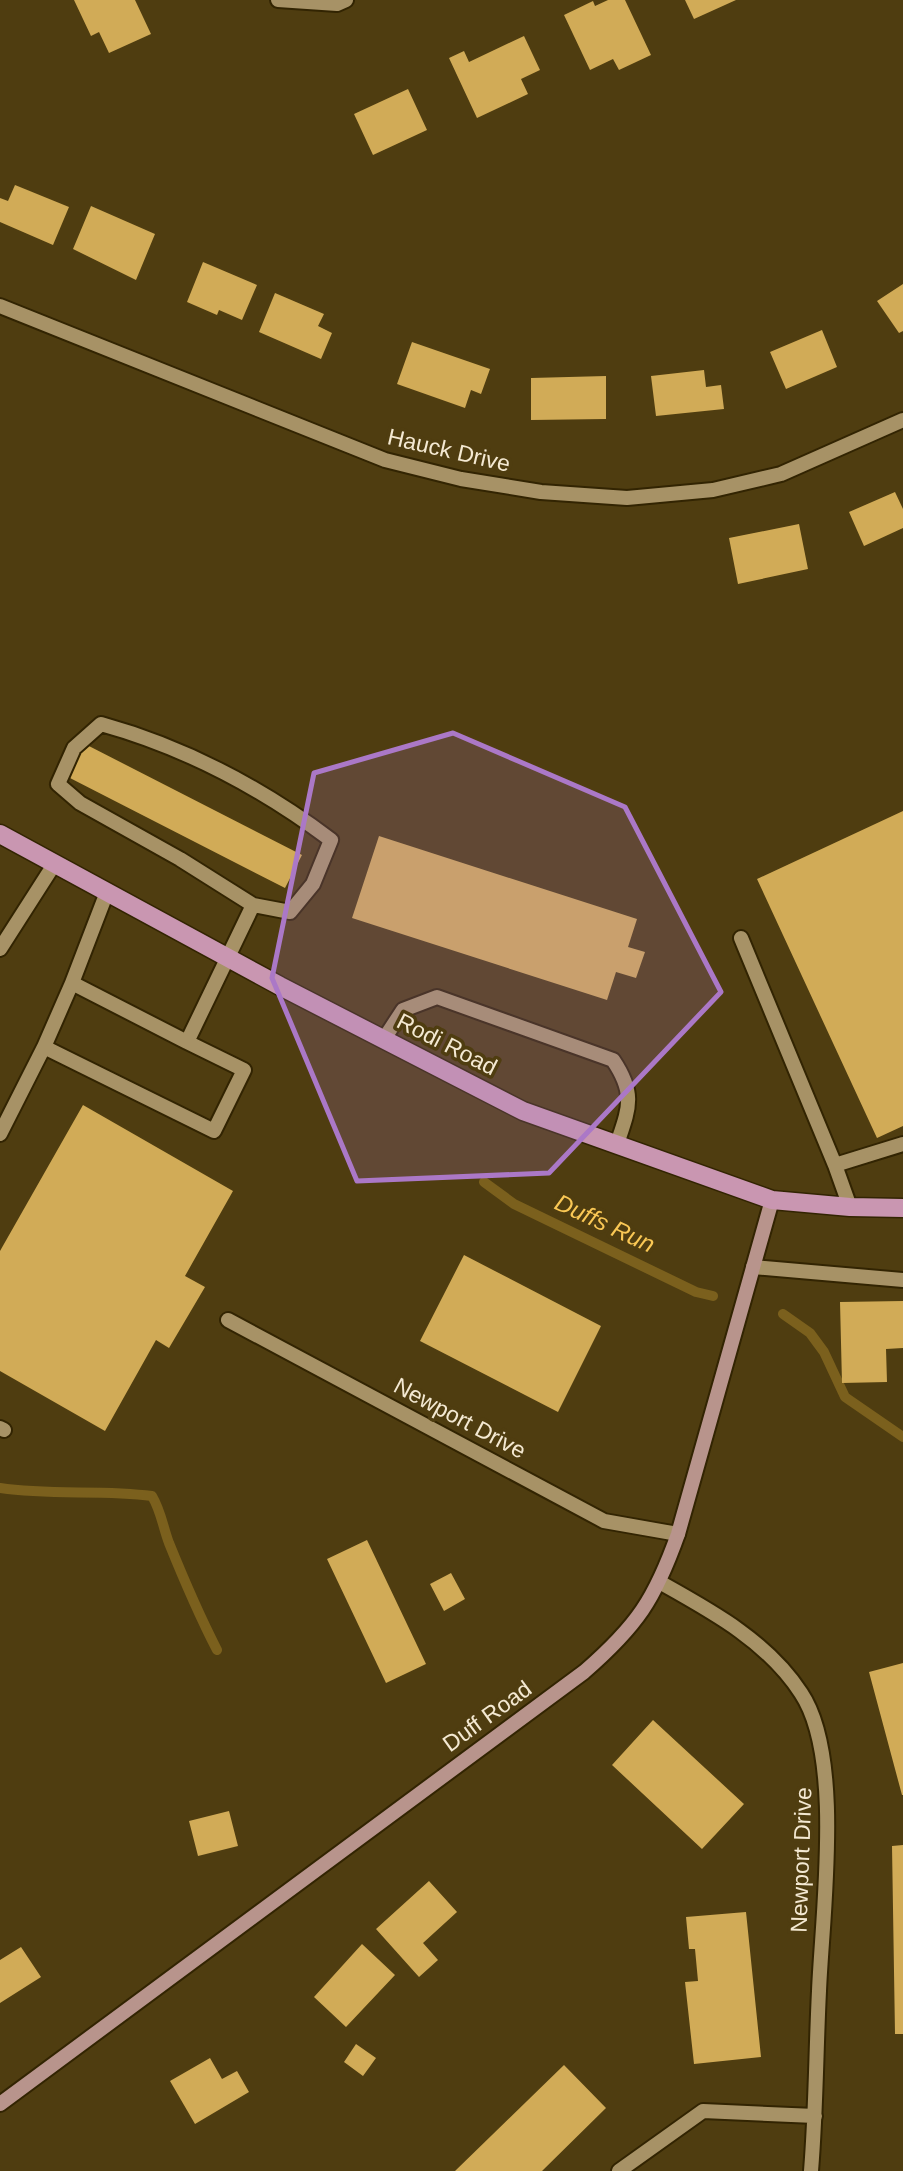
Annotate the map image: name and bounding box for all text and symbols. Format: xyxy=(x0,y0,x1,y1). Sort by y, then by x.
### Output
street label: Hauck Drive xyxy=(385,423,513,477)
street label: Rodi Road xyxy=(393,1008,501,1080)
water label: Duffs Run xyxy=(551,1188,659,1258)
street label: Newport Drive xyxy=(390,1372,530,1464)
street label: Duff Road xyxy=(438,1675,536,1757)
street label: Newport Drive xyxy=(785,1787,817,1933)

